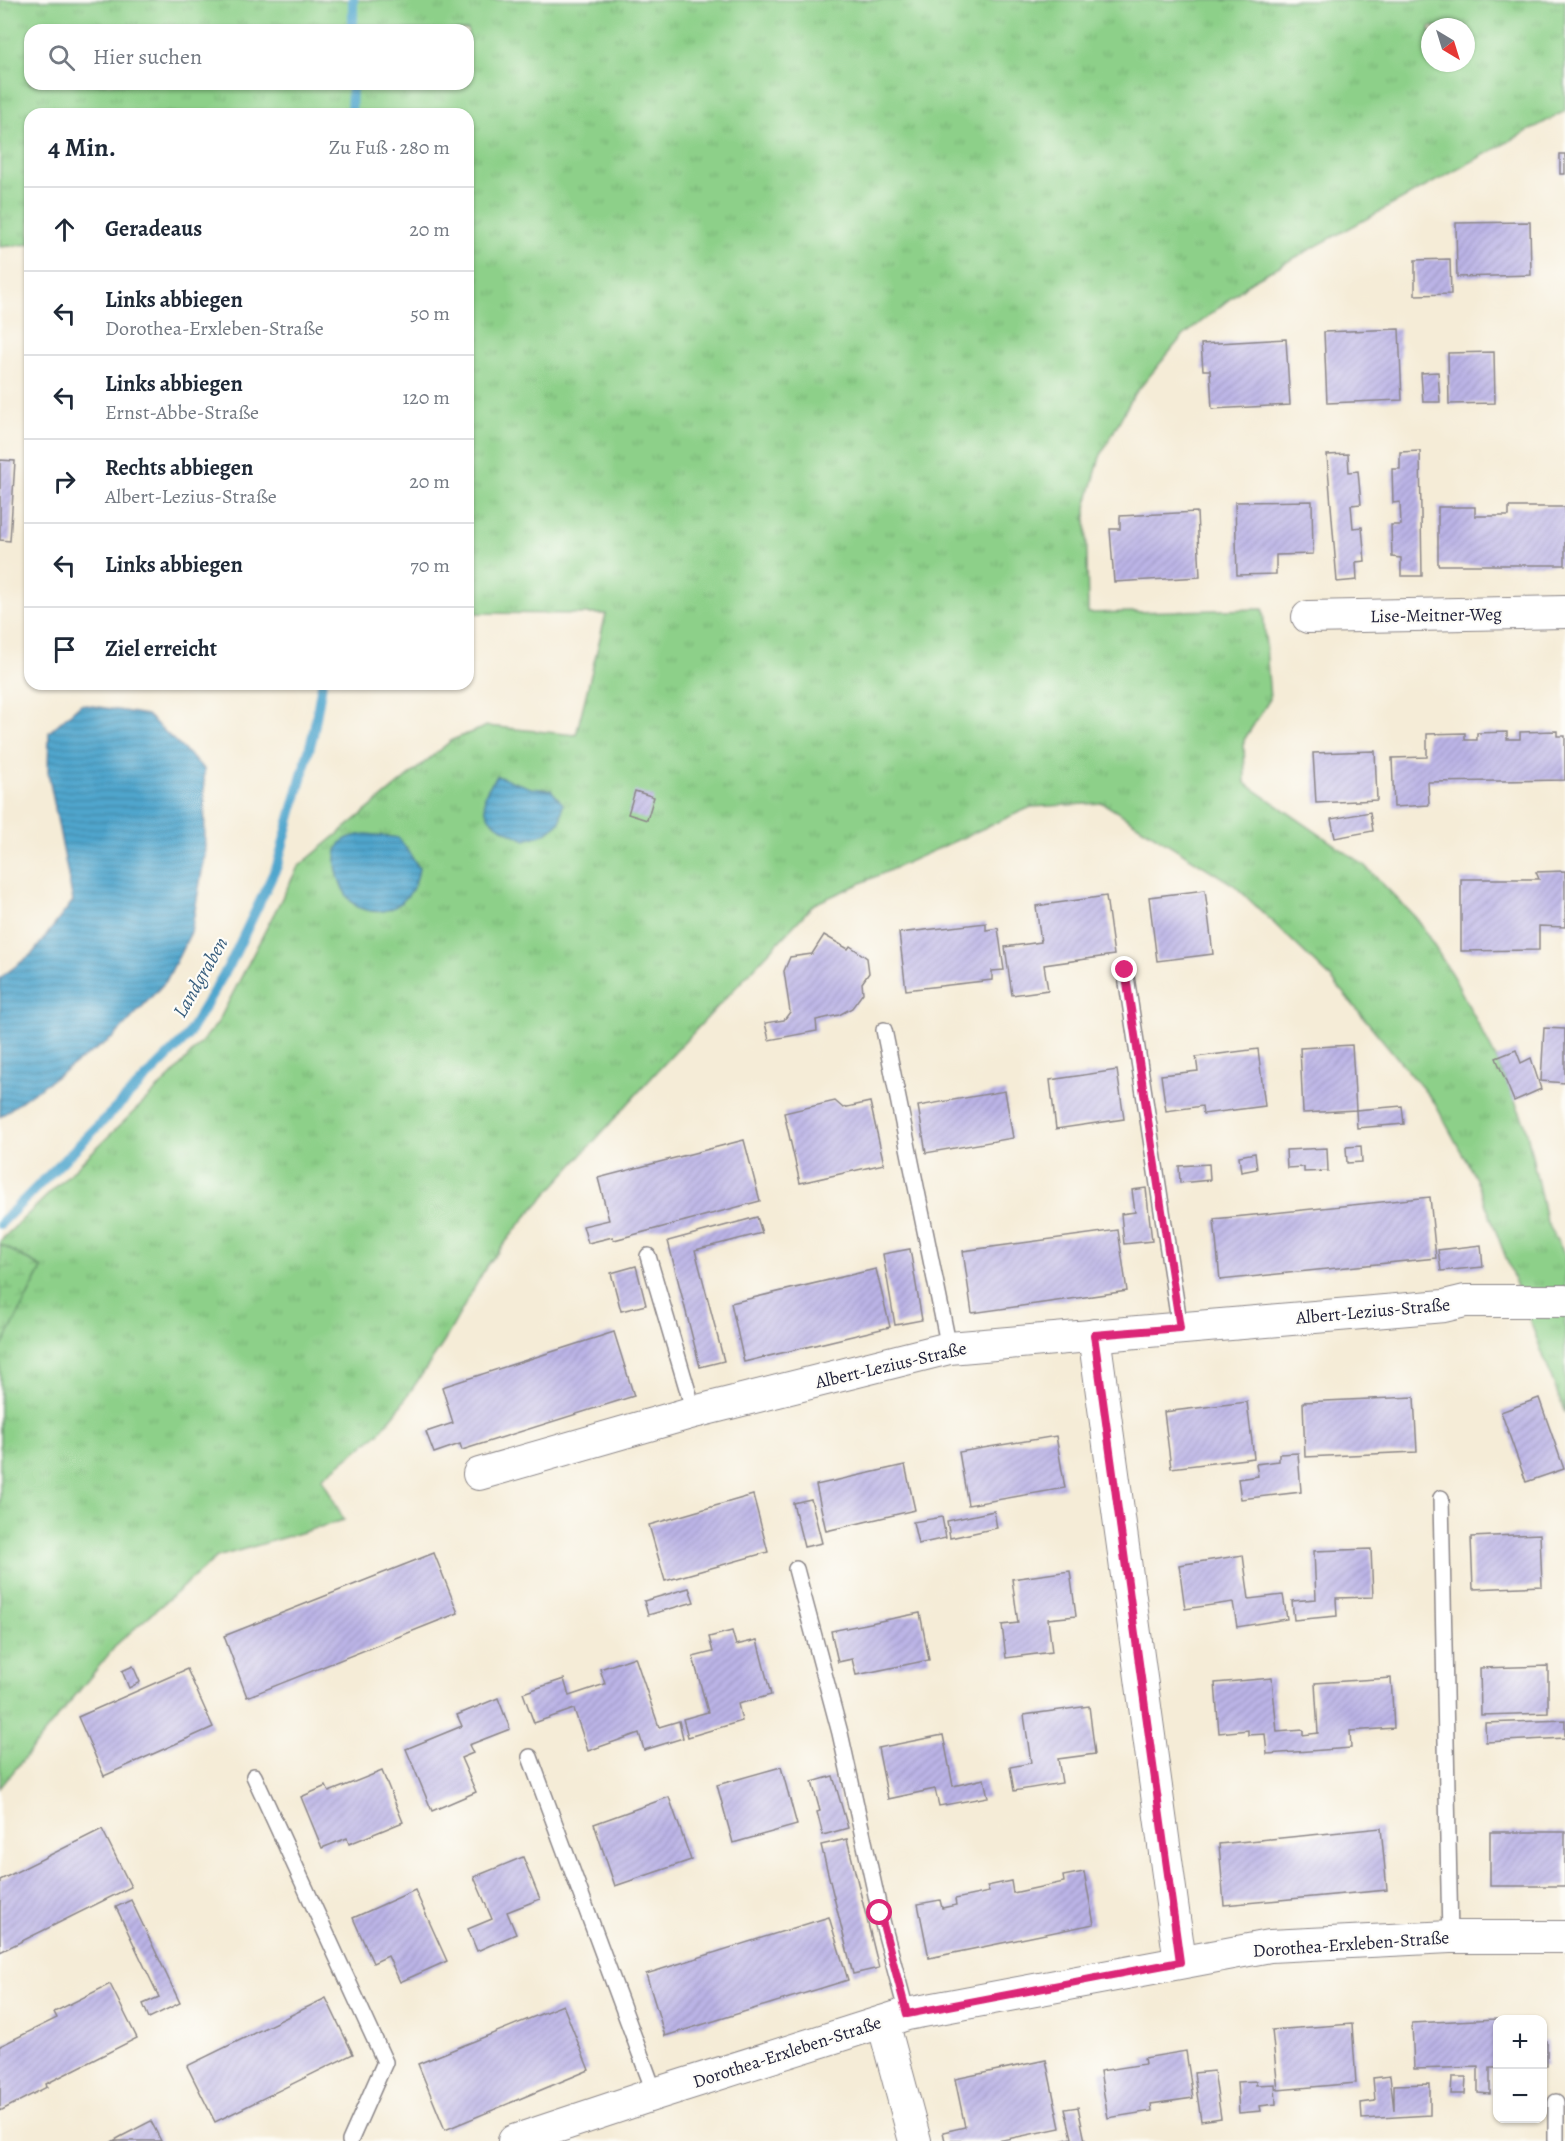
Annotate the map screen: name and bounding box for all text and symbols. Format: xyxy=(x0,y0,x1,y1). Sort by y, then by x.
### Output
north arrow xyxy=(1421,18,1475,72)
search box xyxy=(24,24,474,90)
icon: search xyxy=(45,41,78,74)
text: Hier suchen xyxy=(93,42,202,72)
text: 4 Min. xyxy=(48,130,116,165)
text: Zu Fuß · 280 m xyxy=(329,134,450,161)
icon: ahead xyxy=(48,213,81,246)
text: Geradeaus xyxy=(105,214,202,244)
text: 20 m xyxy=(409,216,450,243)
text: Links abbiegen xyxy=(105,285,243,315)
icon: left xyxy=(48,297,81,330)
text: 50 m xyxy=(410,300,450,327)
text: Dorothea-Erxleben-Straße xyxy=(105,315,324,342)
text: Links abbiegen xyxy=(105,369,243,399)
icon: left xyxy=(48,381,81,414)
text: 120 m xyxy=(402,384,450,411)
text: Ernst-Abbe-Straße xyxy=(105,399,259,426)
text: Rechts abbiegen xyxy=(105,453,253,483)
icon: right xyxy=(48,465,81,498)
text: 20 m xyxy=(409,468,450,495)
text: Albert-Lezius-Straße xyxy=(105,483,277,510)
icon: left xyxy=(48,549,81,582)
text: Links abbiegen xyxy=(105,550,243,580)
text: 70 m xyxy=(410,552,450,579)
street label: Lise-Meitner-Weg xyxy=(1370,602,1502,628)
icon: arrive xyxy=(48,633,81,666)
text: Ziel erreicht xyxy=(105,634,217,664)
water label: Landgraben xyxy=(166,932,234,1023)
route end xyxy=(1111,956,1137,982)
street label: Albert-Lezius-Straße xyxy=(1294,1292,1451,1330)
street label: Albert-Lezius-Straße xyxy=(812,1336,969,1394)
route start xyxy=(866,1899,892,1925)
street label: Dorothea-Erxleben-Straße xyxy=(1252,1925,1450,1963)
street label: Dorothea-Erxleben-Straße xyxy=(690,2010,884,2094)
map controls xyxy=(1493,2015,1547,2123)
button: + xyxy=(1493,2015,1547,2069)
button: − xyxy=(1493,2069,1547,2123)

